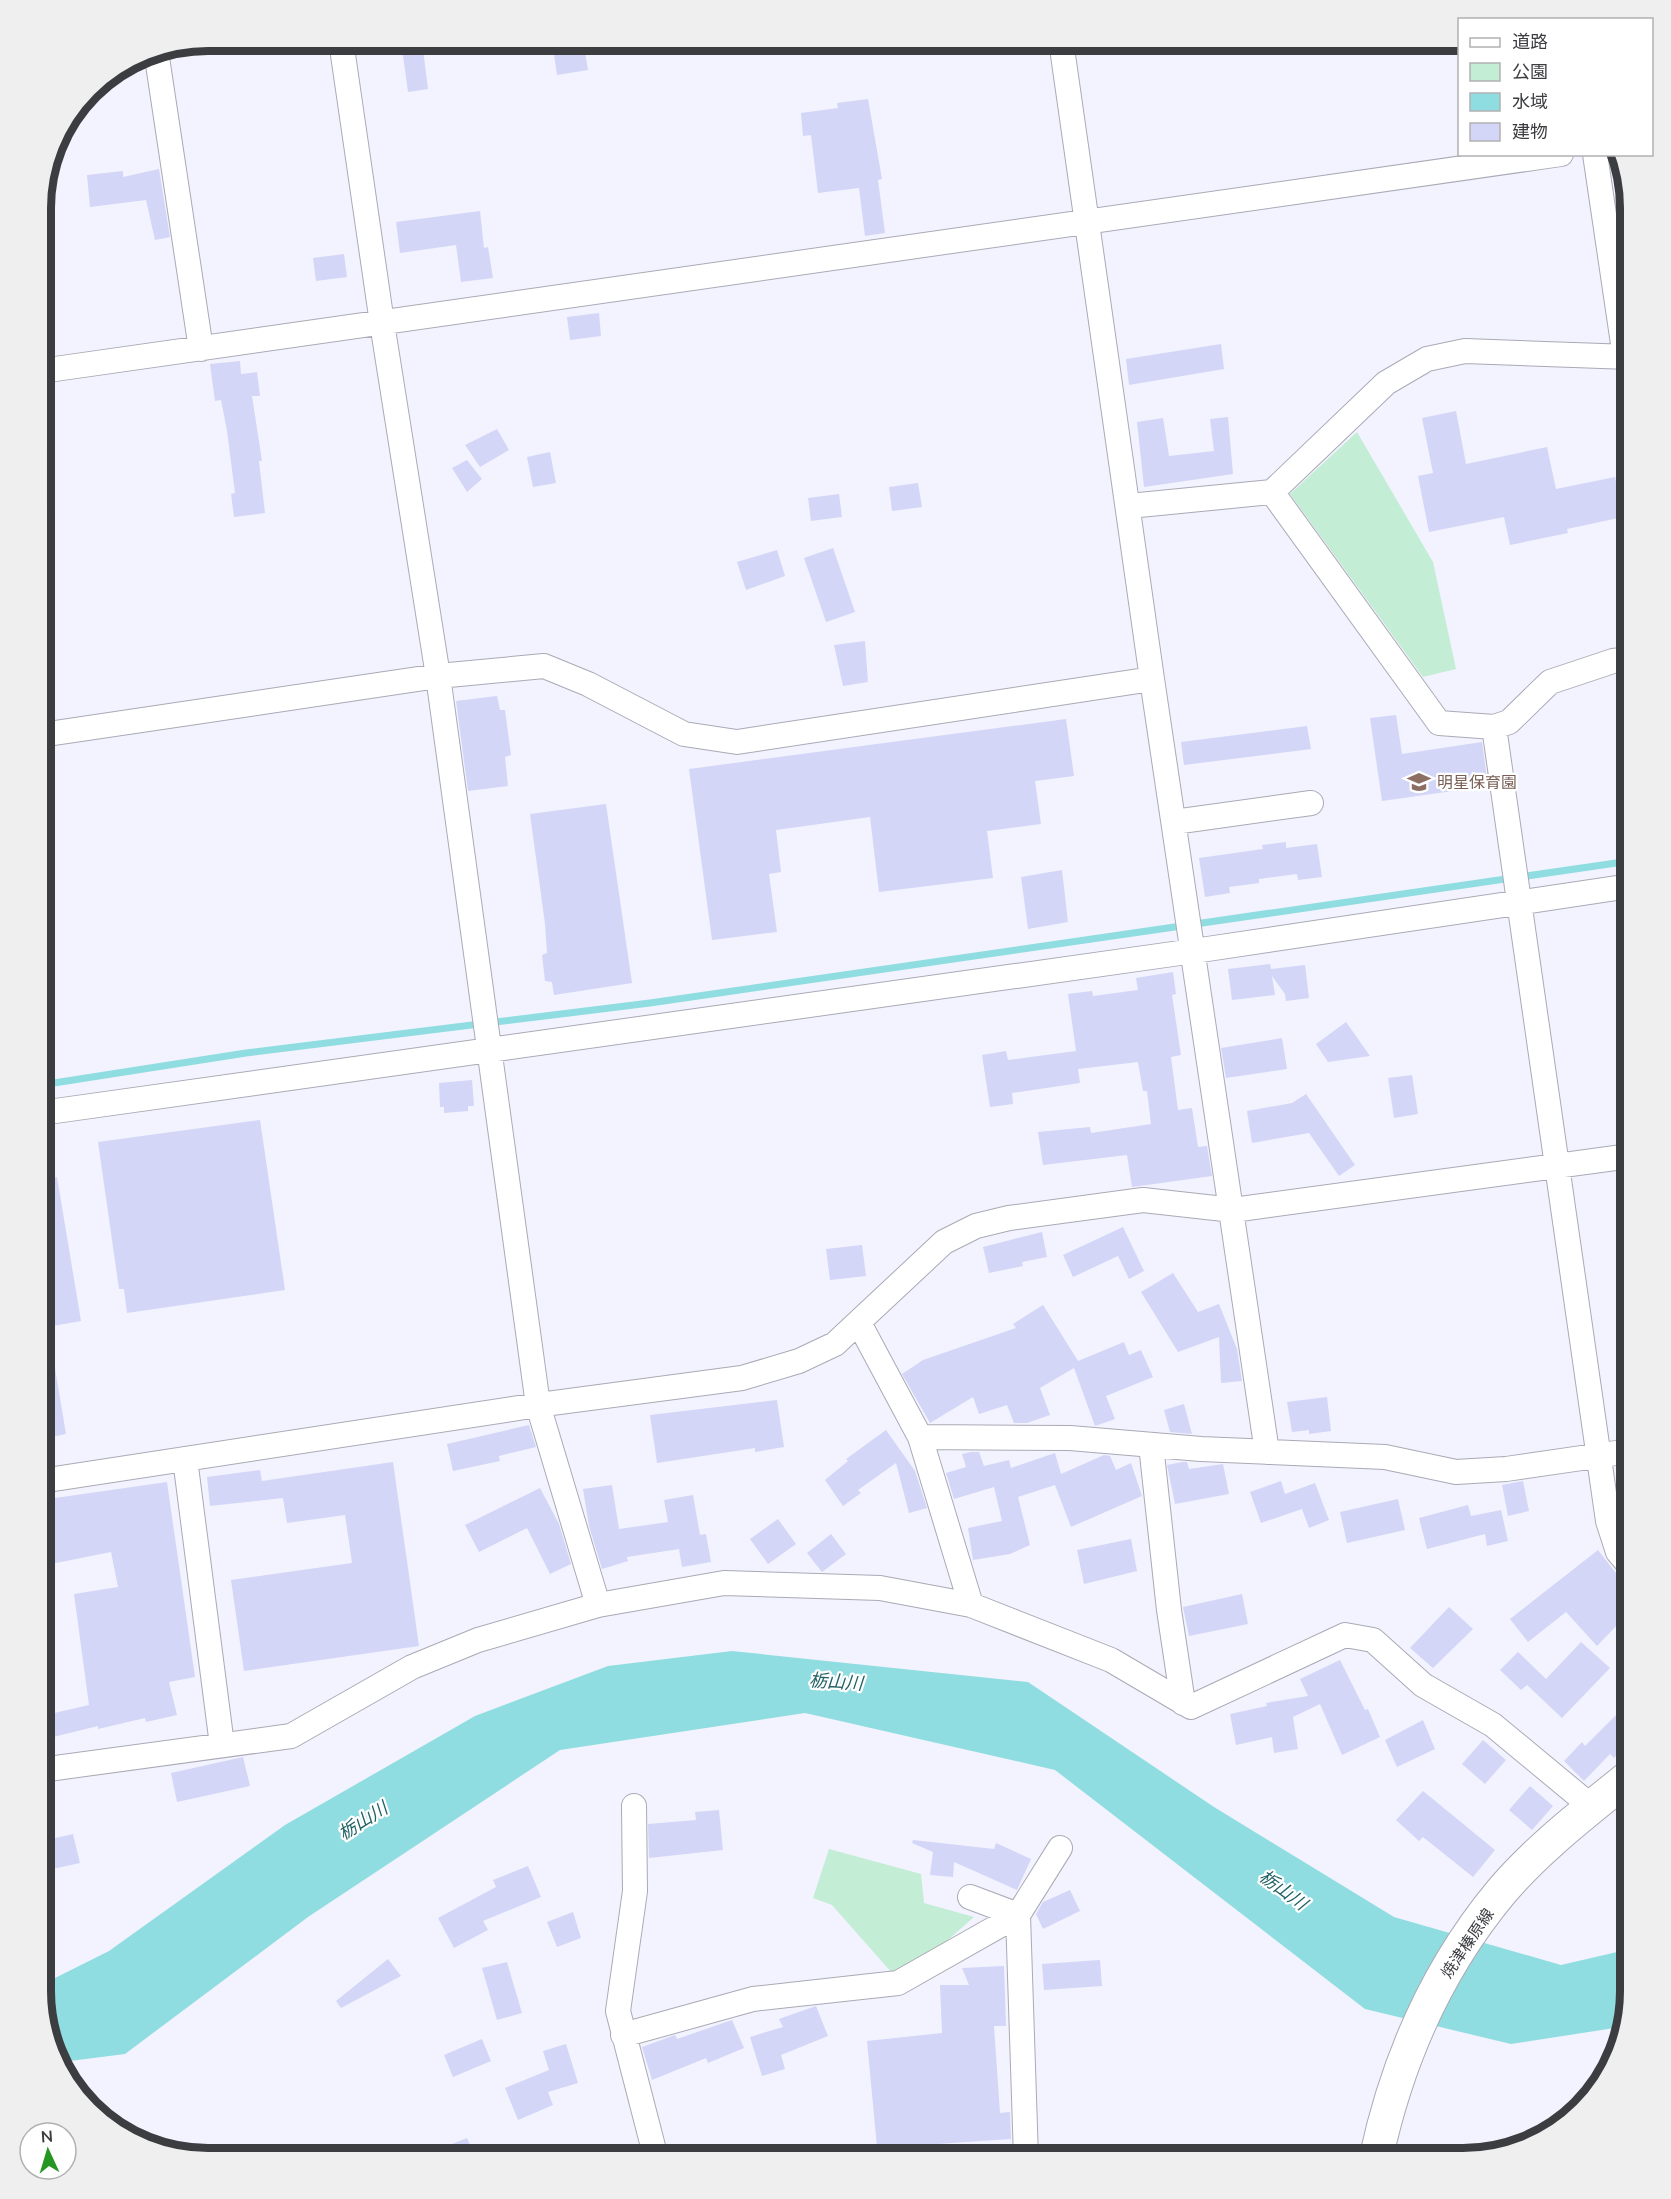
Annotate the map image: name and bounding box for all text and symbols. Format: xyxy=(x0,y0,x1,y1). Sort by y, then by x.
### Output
legend xyxy=(1458,18,1653,156)
text: 道路 xyxy=(1512,30,1548,53)
text: 公園 xyxy=(1512,60,1548,83)
text: 水域 xyxy=(1512,90,1548,113)
text: 建物 xyxy=(1512,120,1548,143)
school or university icon: 明星保育園 xyxy=(1406,769,1432,795)
place label: 明星保育園 xyxy=(1437,772,1517,792)
water label: 栃山川 xyxy=(808,1668,866,1695)
water label: 栃山川 xyxy=(334,1795,393,1845)
water label: 栃山川 xyxy=(1255,1864,1314,1916)
street label: 焼津榛原線 xyxy=(1436,1904,1498,1982)
north arrow xyxy=(18,2121,78,2181)
text: N xyxy=(40,2126,54,2146)

